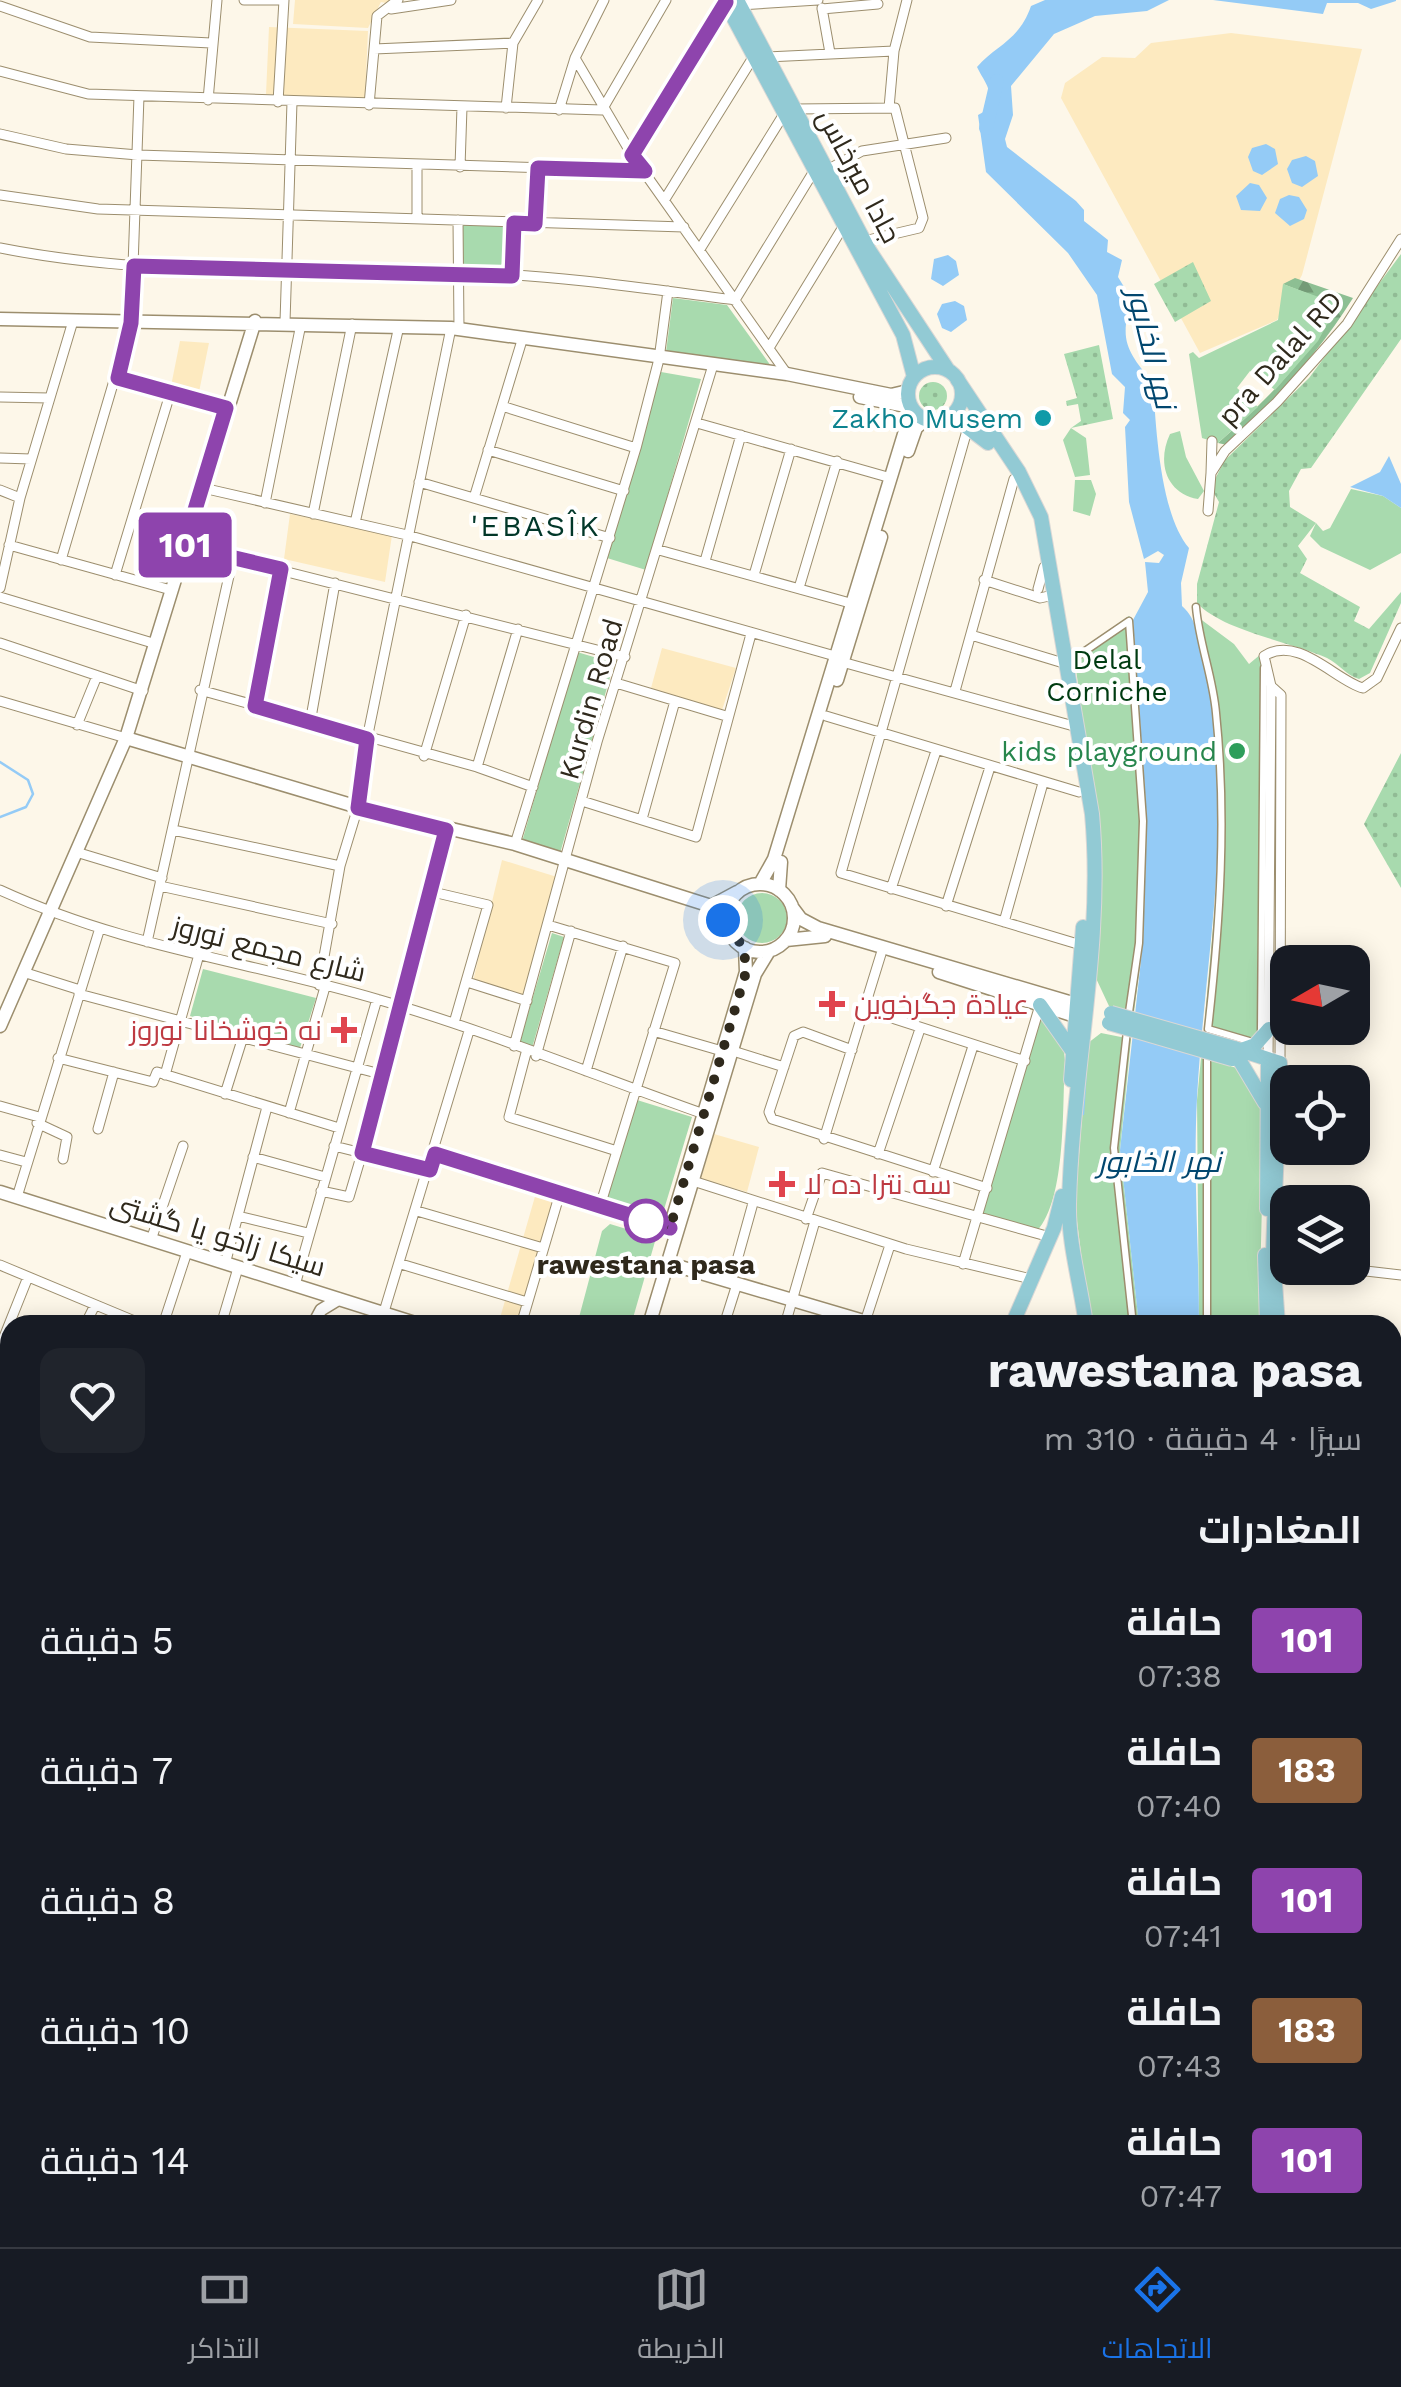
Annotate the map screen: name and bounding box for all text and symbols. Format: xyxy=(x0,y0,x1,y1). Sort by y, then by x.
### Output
street label: جادا ميرخاس xyxy=(810,103,908,249)
water label: نهر الخابور xyxy=(1118,280,1185,415)
street label: pra Dalal RD xyxy=(1211,284,1349,432)
place label: Zakho Musem xyxy=(831,402,1023,435)
marker: Zakho Musem xyxy=(1032,407,1054,429)
district label: 'EBASÎK xyxy=(471,508,601,543)
line badge: 101 xyxy=(128,512,242,578)
text: 101 xyxy=(159,524,211,566)
street label: Kurdin Road xyxy=(552,615,630,783)
park label: Delal Corniche xyxy=(1046,643,1168,708)
place label: kids playground xyxy=(1001,735,1217,768)
marker: kids playground xyxy=(1226,740,1248,762)
your location xyxy=(698,895,748,945)
street label: شارع مجمع نوروز xyxy=(166,909,369,991)
north arrow xyxy=(1270,945,1370,1045)
map controls xyxy=(1270,945,1370,1285)
place label: عيادة جگرخوين xyxy=(854,988,1029,1021)
marker: عيادة جگرخوين xyxy=(819,991,845,1017)
place label: نه خوشخانا نوروز xyxy=(128,1014,322,1047)
marker: نه خوشخانا نوروز xyxy=(331,1017,357,1043)
button: locate xyxy=(1270,1065,1370,1165)
water label: نهر الخابور xyxy=(1093,1144,1224,1180)
place label: سه نترا ده لا xyxy=(804,1168,952,1201)
marker: سه نترا ده لا xyxy=(769,1171,795,1197)
button: layers xyxy=(1270,1185,1370,1285)
street label: سیکا زاخو یا گشتى xyxy=(106,1187,330,1283)
marker: rawestana pasa xyxy=(625,1200,667,1242)
place label: rawestana pasa xyxy=(537,1248,756,1281)
text: rawestana pasa xyxy=(988,1342,1362,1399)
button: heart xyxy=(40,1348,145,1453)
text: سيرًا · 4 دقيقة · 310 m xyxy=(1044,1420,1362,1458)
text: المغادرات xyxy=(1199,1508,1362,1552)
text: حافلة xyxy=(1126,1600,1222,1644)
text: 5 دقيقة xyxy=(40,1619,174,1663)
text: 101 xyxy=(1281,1619,1333,1661)
text: 07:38 xyxy=(1137,1657,1222,1695)
text: حافلة xyxy=(1126,1730,1222,1774)
text: 7 دقيقة xyxy=(40,1749,173,1793)
text: 183 xyxy=(1278,1749,1336,1791)
text: 07:40 xyxy=(1136,1787,1222,1825)
text: حافلة xyxy=(1126,1860,1222,1904)
text: 8 دقيقة xyxy=(40,1879,175,1923)
text: 101 xyxy=(1281,1879,1333,1921)
text: 07:41 xyxy=(1144,1917,1222,1955)
text: حافلة xyxy=(1126,1990,1222,2034)
text: 10 دقيقة xyxy=(40,2009,190,2053)
text: 183 xyxy=(1278,2009,1336,2051)
text: 07:43 xyxy=(1137,2047,1222,2085)
text: حافلة xyxy=(1126,2120,1222,2164)
text: 14 دقيقة xyxy=(40,2139,190,2183)
text: 101 xyxy=(1281,2139,1333,2181)
text: 07:47 xyxy=(1139,2177,1222,2215)
tab: التذاكر xyxy=(188,2262,260,2374)
tab: الخريطة xyxy=(637,2262,725,2374)
tab: الاتجاهات xyxy=(1102,2262,1213,2374)

